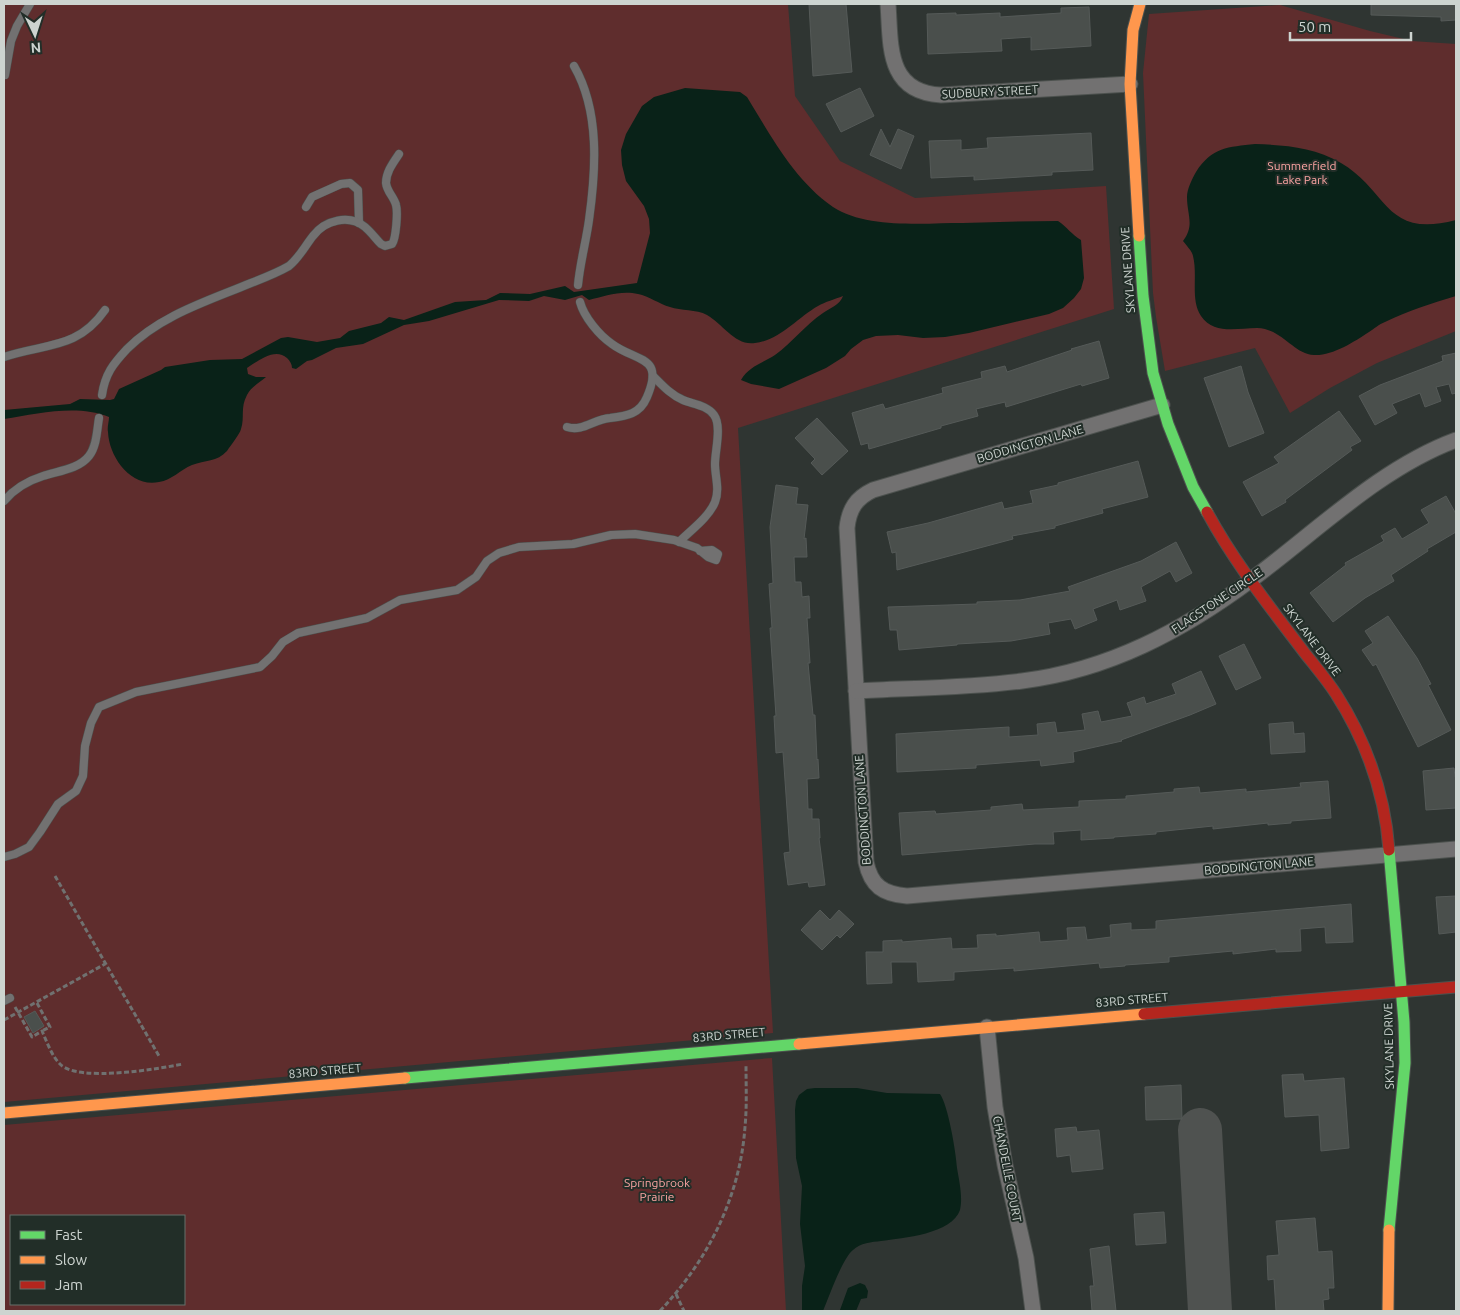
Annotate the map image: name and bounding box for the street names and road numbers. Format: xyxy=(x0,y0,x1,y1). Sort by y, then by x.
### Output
street label: SUDBURY STREET xyxy=(942,82,1039,101)
street label: SKYLANE DRIVE xyxy=(1118,226,1137,314)
street label: BODDINGTON LANE xyxy=(975,422,1085,465)
street label: FLAGSTONE CIRCLE xyxy=(1169,565,1265,636)
street label: SKYLANE DRIVE xyxy=(1281,601,1344,678)
street label: BODDINGTON LANE xyxy=(852,754,873,865)
street label: BODDINGTON LANE xyxy=(1204,854,1315,877)
street label: 83RD STREET xyxy=(1095,990,1169,1009)
street label: SKYLANE DRIVE xyxy=(1381,1002,1396,1089)
street label: 83RD STREET xyxy=(692,1025,766,1044)
street label: 83RD STREET xyxy=(288,1061,362,1080)
street label: CHANDELLE COURT xyxy=(991,1115,1024,1223)

